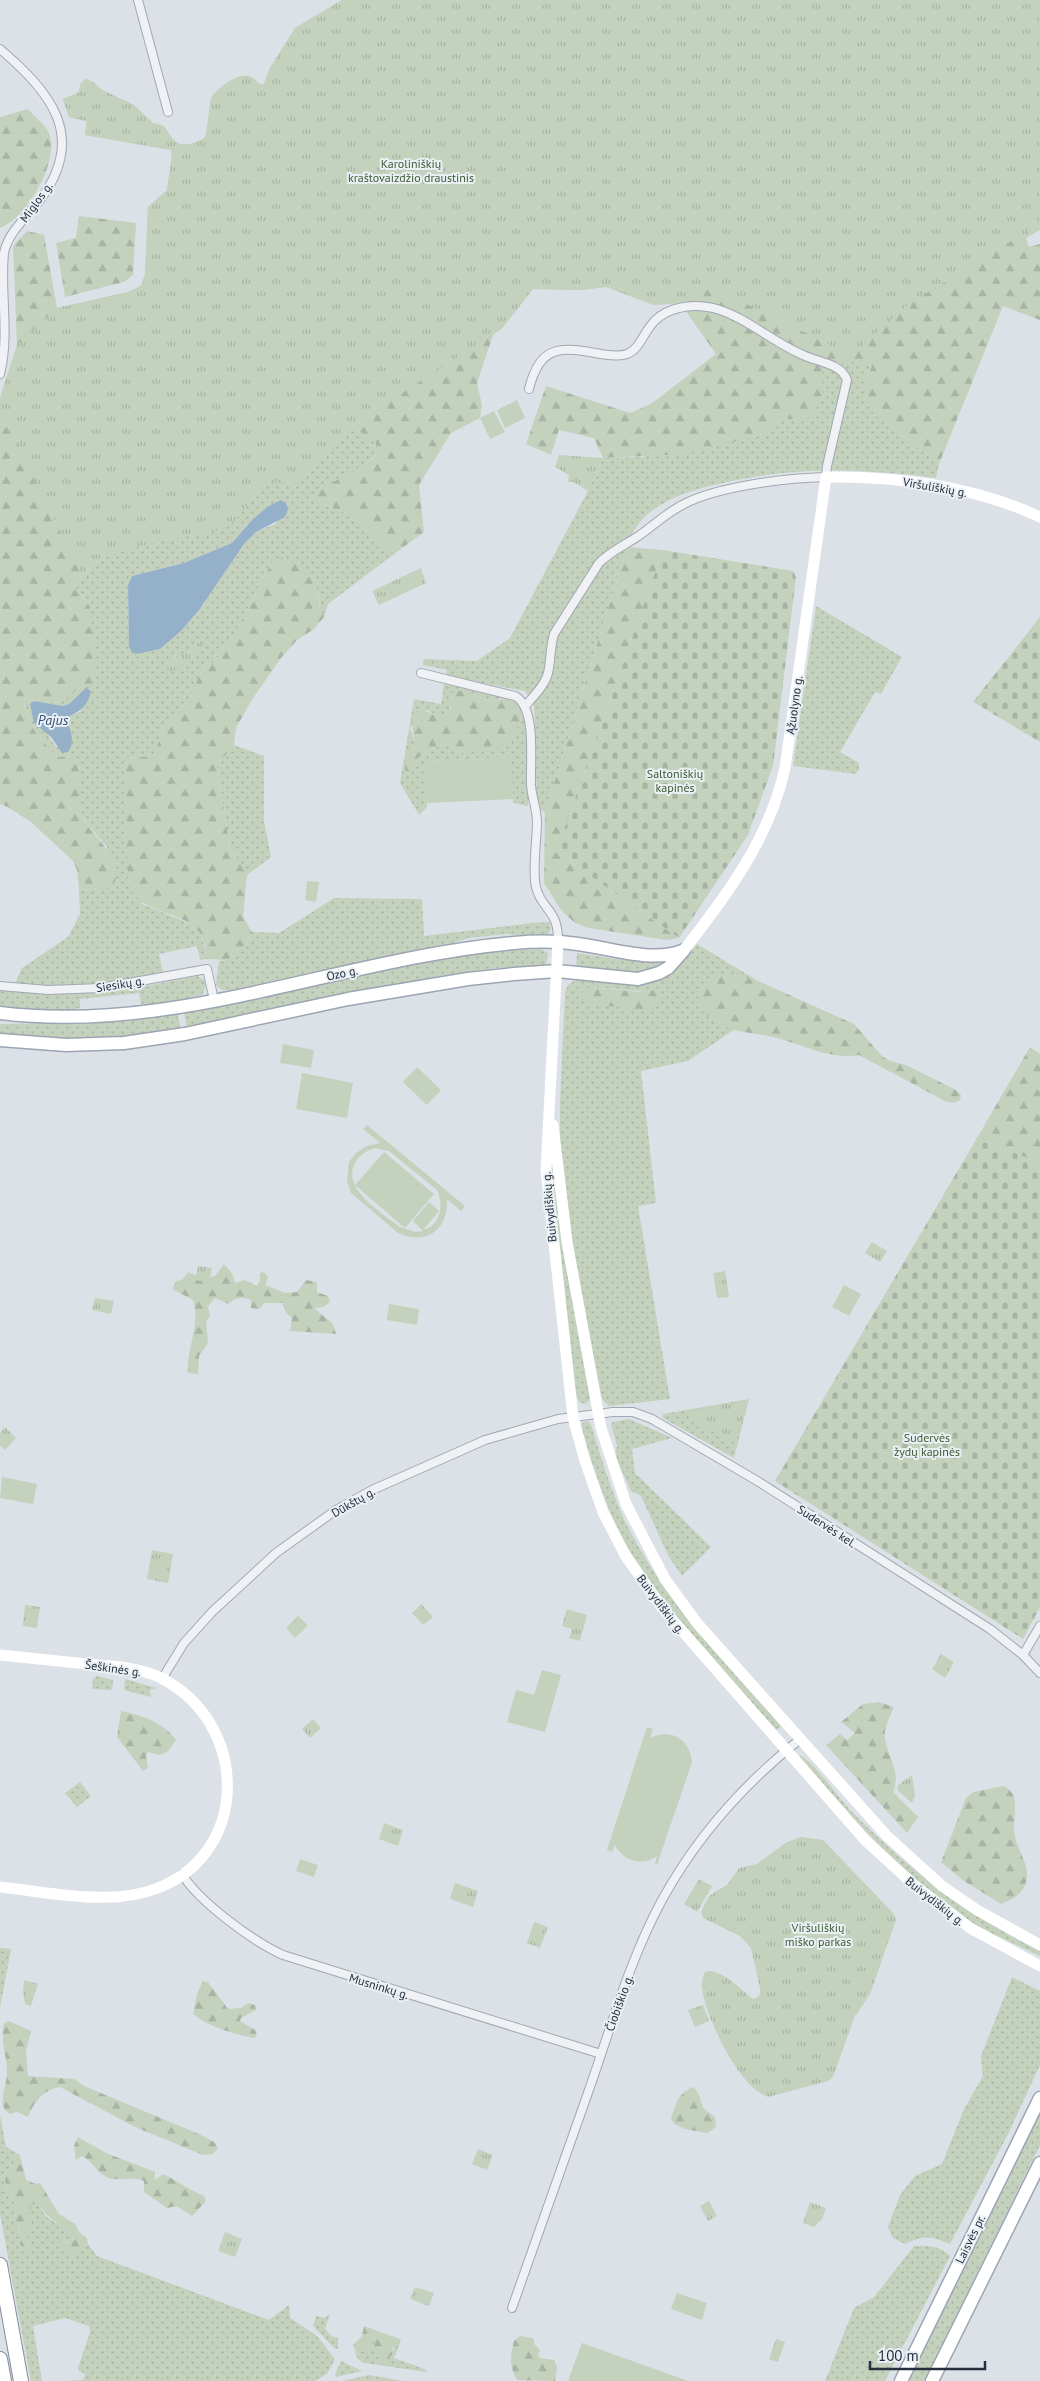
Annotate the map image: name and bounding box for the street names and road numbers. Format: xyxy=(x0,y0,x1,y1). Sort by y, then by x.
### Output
street label: Miglos g. xyxy=(16,179,56,225)
street label: Viršuliškių g. xyxy=(901,474,968,500)
street label: Ąžuolyno g. xyxy=(782,675,806,735)
street label: Ozo g. xyxy=(325,962,359,984)
street label: Siesikų g. xyxy=(95,973,145,995)
street label: Buivydiškių g. xyxy=(538,1171,560,1243)
street label: Dūkštų g. xyxy=(329,1484,377,1520)
street label: Sudervės kel. xyxy=(795,1501,859,1551)
street label: Buivydiškių g. xyxy=(634,1571,688,1637)
street label: Šeškinės g. xyxy=(84,1657,142,1679)
street label: Buivydiškių g. xyxy=(903,1873,967,1929)
street label: Musninkų g. xyxy=(347,1970,411,2002)
street label: Čiobiškio g. xyxy=(602,1973,636,2033)
street label: Laisvės pr. xyxy=(952,2212,988,2266)

